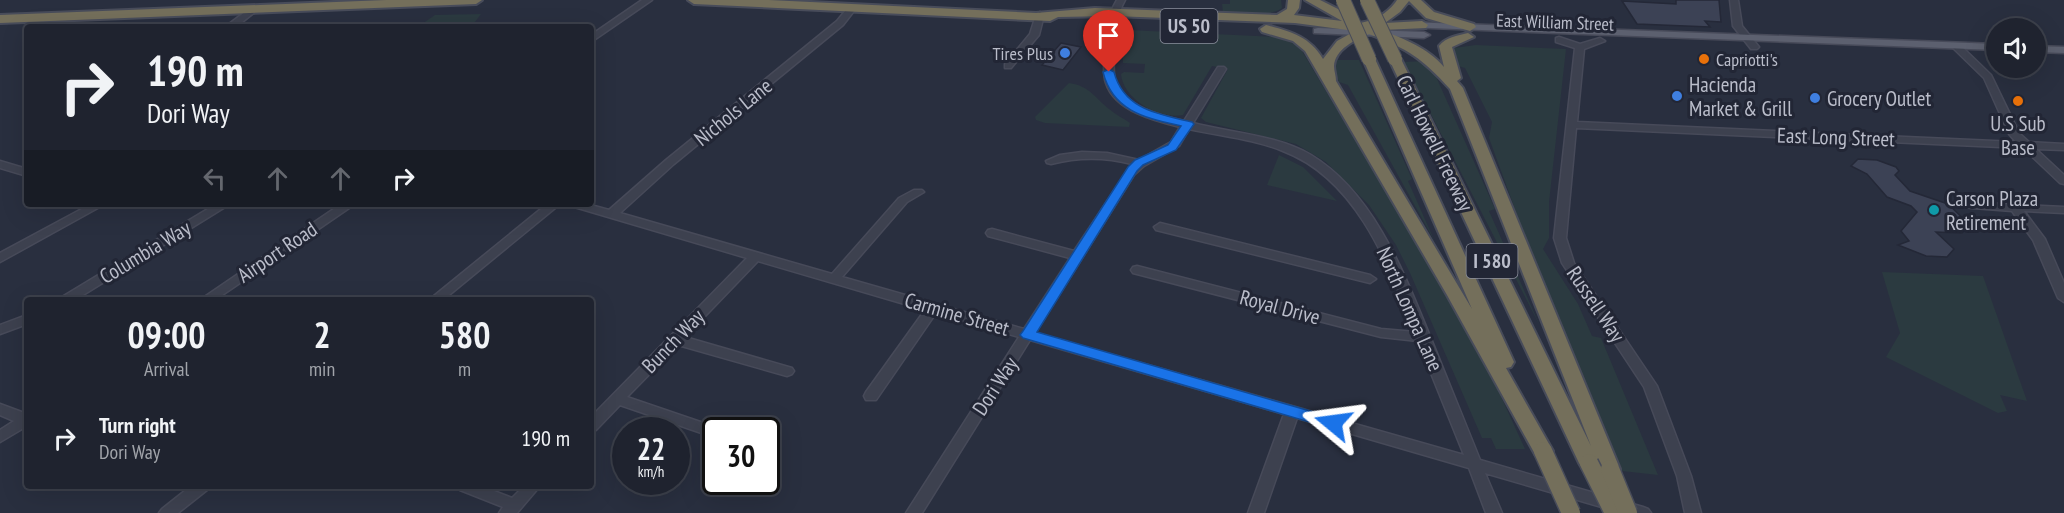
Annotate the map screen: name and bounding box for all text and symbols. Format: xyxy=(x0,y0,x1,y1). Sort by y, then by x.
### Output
street label: East William Street xyxy=(1496,8,1614,36)
road number: US 50 xyxy=(1160,9,1218,43)
pin xyxy=(1083,10,1134,72)
map controls xyxy=(1986,18,2046,78)
button: sound xyxy=(1986,18,2046,78)
icon: arrive xyxy=(1092,19,1125,52)
place label: Tires Plus xyxy=(993,42,1053,65)
text: 190 m xyxy=(147,43,244,98)
marker: Tires Plus xyxy=(1058,46,1072,60)
icon: right xyxy=(48,48,126,126)
place label: Capriotti's xyxy=(1716,48,1778,71)
marker: Capriotti's xyxy=(1697,52,1711,66)
street label: Carl Howell Freeway xyxy=(1390,70,1480,216)
place label: Hacienda Market & Grill xyxy=(1689,71,1792,122)
street label: Nichols Lane xyxy=(688,72,778,152)
place label: Grocery Outlet xyxy=(1827,85,1931,112)
marker: Hacienda Market & Grill xyxy=(1670,89,1684,103)
marker: Grocery Outlet xyxy=(1808,91,1822,105)
marker: U.S Sub Base xyxy=(2011,94,2025,108)
text: Dori Way xyxy=(147,96,230,130)
place label: U.S Sub Base xyxy=(1990,110,2046,161)
street label: East Long Street xyxy=(1777,121,1896,153)
icon: left xyxy=(198,162,231,195)
icon: ahead xyxy=(261,162,294,195)
icon: ahead xyxy=(324,162,357,195)
icon: right xyxy=(387,162,420,195)
place label: Carson Plaza Retirement xyxy=(1946,185,2038,236)
marker: Carson Plaza Retirement xyxy=(1927,203,1941,217)
street label: Columbia Way xyxy=(94,214,196,290)
street label: Airport Road xyxy=(232,215,322,289)
street label: North Lompa Lane xyxy=(1371,243,1449,375)
road number: I 580 xyxy=(1466,244,1518,278)
street label: Russell Way xyxy=(1561,261,1631,347)
street label: Royal Drive xyxy=(1237,283,1323,331)
street label: Carmine Street xyxy=(902,286,1013,342)
street label: Bunch Way xyxy=(636,303,710,379)
text: 09:00 xyxy=(128,311,205,358)
text: 2 xyxy=(313,311,331,358)
text: 580 xyxy=(439,311,490,358)
street label: Dori Way xyxy=(966,352,1024,420)
text: Arrival xyxy=(144,356,189,382)
text: min xyxy=(309,356,335,382)
text: m xyxy=(458,356,471,382)
position arrow xyxy=(1301,391,1365,455)
text: Turn right xyxy=(99,411,176,439)
speed limit sign: 30 xyxy=(702,417,780,495)
icon: right xyxy=(48,422,81,455)
text: 190 m xyxy=(521,424,570,452)
text: 22 xyxy=(637,429,665,468)
text: Dori Way xyxy=(99,439,160,465)
text: km/h xyxy=(638,462,664,481)

